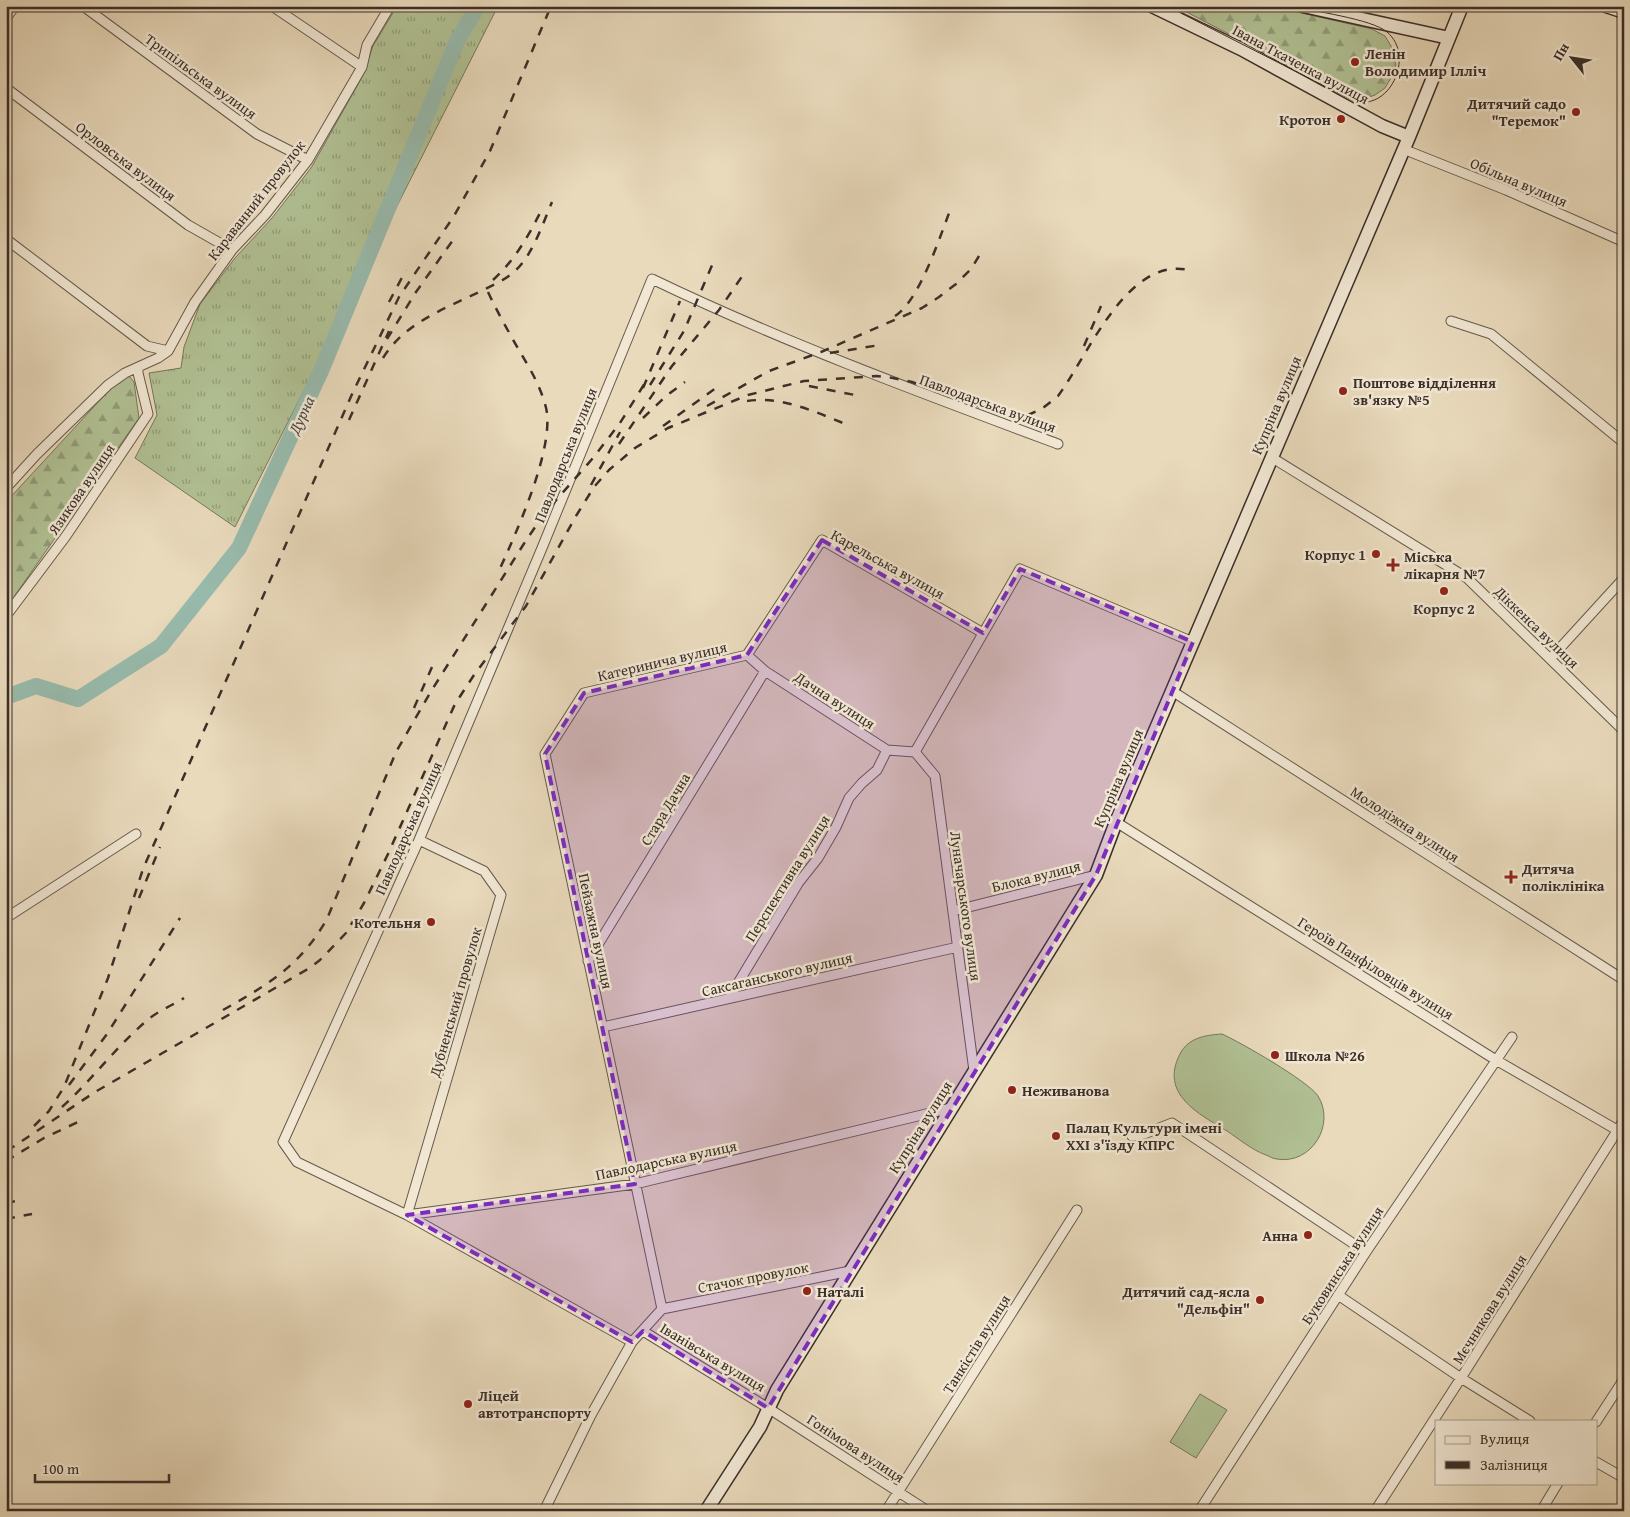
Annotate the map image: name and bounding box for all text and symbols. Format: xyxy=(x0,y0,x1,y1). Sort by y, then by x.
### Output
street label: Івана Ткаченка вулиця xyxy=(1229,19,1373,109)
street label: Трипільська вулиця xyxy=(141,28,262,124)
north arrow xyxy=(1548,32,1598,82)
text: Пн xyxy=(1548,38,1574,64)
place label: Ленін Володимир Ілліч xyxy=(1365,43,1486,81)
marker: Ленін Володимир Ілліч xyxy=(1349,56,1361,68)
place label: Дитячий садо "Теремок" xyxy=(1466,93,1566,131)
marker: Дитячий садо "Теремок" xyxy=(1570,106,1582,118)
place label: Кротон xyxy=(1279,109,1331,130)
marker: Кротон xyxy=(1335,113,1347,125)
street label: Орловська вулиця xyxy=(71,116,181,206)
street label: Караванний провулок xyxy=(202,135,310,265)
street label: Обільна вулиця xyxy=(1467,152,1571,212)
street label: Купріна вулиця xyxy=(1246,352,1306,457)
street label: Павлодарська вулиця xyxy=(917,369,1059,438)
place label: Поштове відділення зв'язку №5 xyxy=(1353,372,1496,410)
street label: Павлодарська вулиця xyxy=(528,384,602,526)
marker: Поштове відділення зв'язку №5 xyxy=(1337,385,1349,397)
water label: Дурна xyxy=(281,391,321,439)
street label: Язикова вулиця xyxy=(42,439,120,540)
street label: Карельська вулиця xyxy=(827,524,949,604)
place label: Корпус 1 xyxy=(1305,544,1366,565)
place label: Міська лікарня №7 xyxy=(1404,546,1486,584)
marker: Корпус 1 xyxy=(1370,548,1382,560)
marker: Міська лікарня №7 xyxy=(1386,558,1400,572)
street label: Діккенса вулиця xyxy=(1489,580,1584,673)
marker: Корпус 2 xyxy=(1438,585,1450,597)
place label: Корпус 2 xyxy=(1413,598,1475,619)
street label: Катеринича вулиця xyxy=(595,636,729,686)
street label: Дачна вулиця xyxy=(790,666,880,734)
street label: Купріна вулиця xyxy=(1088,725,1148,830)
street label: Павлодарська вулиця xyxy=(369,758,447,898)
street label: Стара Дачна xyxy=(635,768,695,849)
street label: Молодіжна вулиця xyxy=(1346,781,1464,867)
street label: Перспективна вулиця xyxy=(739,810,835,945)
street label: Луначарського вулиця xyxy=(945,830,987,983)
street label: Блока вулиця xyxy=(989,855,1083,897)
place label: Дитяча поліклініка xyxy=(1521,858,1605,896)
marker: Дитяча поліклініка xyxy=(1504,870,1518,884)
street label: Пейзажна вулиця xyxy=(573,871,619,991)
street label: Героїв Панфіловців вулиця xyxy=(1294,911,1458,1025)
place label: Котельня xyxy=(354,912,421,933)
marker: Котельня xyxy=(425,916,437,928)
street label: Дубненський провулок xyxy=(423,924,486,1080)
street label: Саксаганського вулиця xyxy=(700,946,855,1002)
place label: Школа №26 xyxy=(1285,1045,1365,1066)
marker: Школа №26 xyxy=(1269,1049,1281,1061)
street label: Купріна вулиця xyxy=(883,1077,957,1177)
place label: Неживанова xyxy=(1022,1080,1110,1101)
marker: Неживанова xyxy=(1006,1084,1018,1096)
place label: Палац Культури імені XXI з'їзду КПРС xyxy=(1066,1117,1222,1155)
marker: Палац Культури імені XXI з'їзду КПРС xyxy=(1050,1130,1062,1142)
street label: Павлодарська вулиця xyxy=(594,1135,739,1185)
street label: Буковинська вулиця xyxy=(1296,1202,1388,1328)
place label: Анна xyxy=(1262,1225,1298,1246)
marker: Анна xyxy=(1302,1229,1314,1241)
street label: Мєчникова вулиця xyxy=(1447,1250,1531,1368)
street label: Стачок провулок xyxy=(696,1256,810,1298)
place label: Наталі xyxy=(817,1281,865,1302)
place label: Дитячий сад-ясла "Дельфін" xyxy=(1121,1281,1250,1319)
marker: Наталі xyxy=(801,1285,813,1297)
street label: Танкістів вулиця xyxy=(937,1290,1015,1398)
marker: Дитячий сад-ясла "Дельфін" xyxy=(1254,1294,1266,1306)
street label: Іванівська вулиця xyxy=(656,1317,770,1397)
place label: Ліцей автотранспорту xyxy=(478,1385,591,1423)
marker: Ліцей автотранспорту xyxy=(462,1398,474,1410)
street label: Гонімова вулиця xyxy=(803,1409,909,1488)
legend xyxy=(1435,1420,1598,1484)
text: Вулиця xyxy=(1480,1428,1530,1449)
scale bar xyxy=(35,1452,169,1484)
text: Залізниця xyxy=(1480,1454,1548,1475)
text: 100 m xyxy=(42,1458,80,1479)

